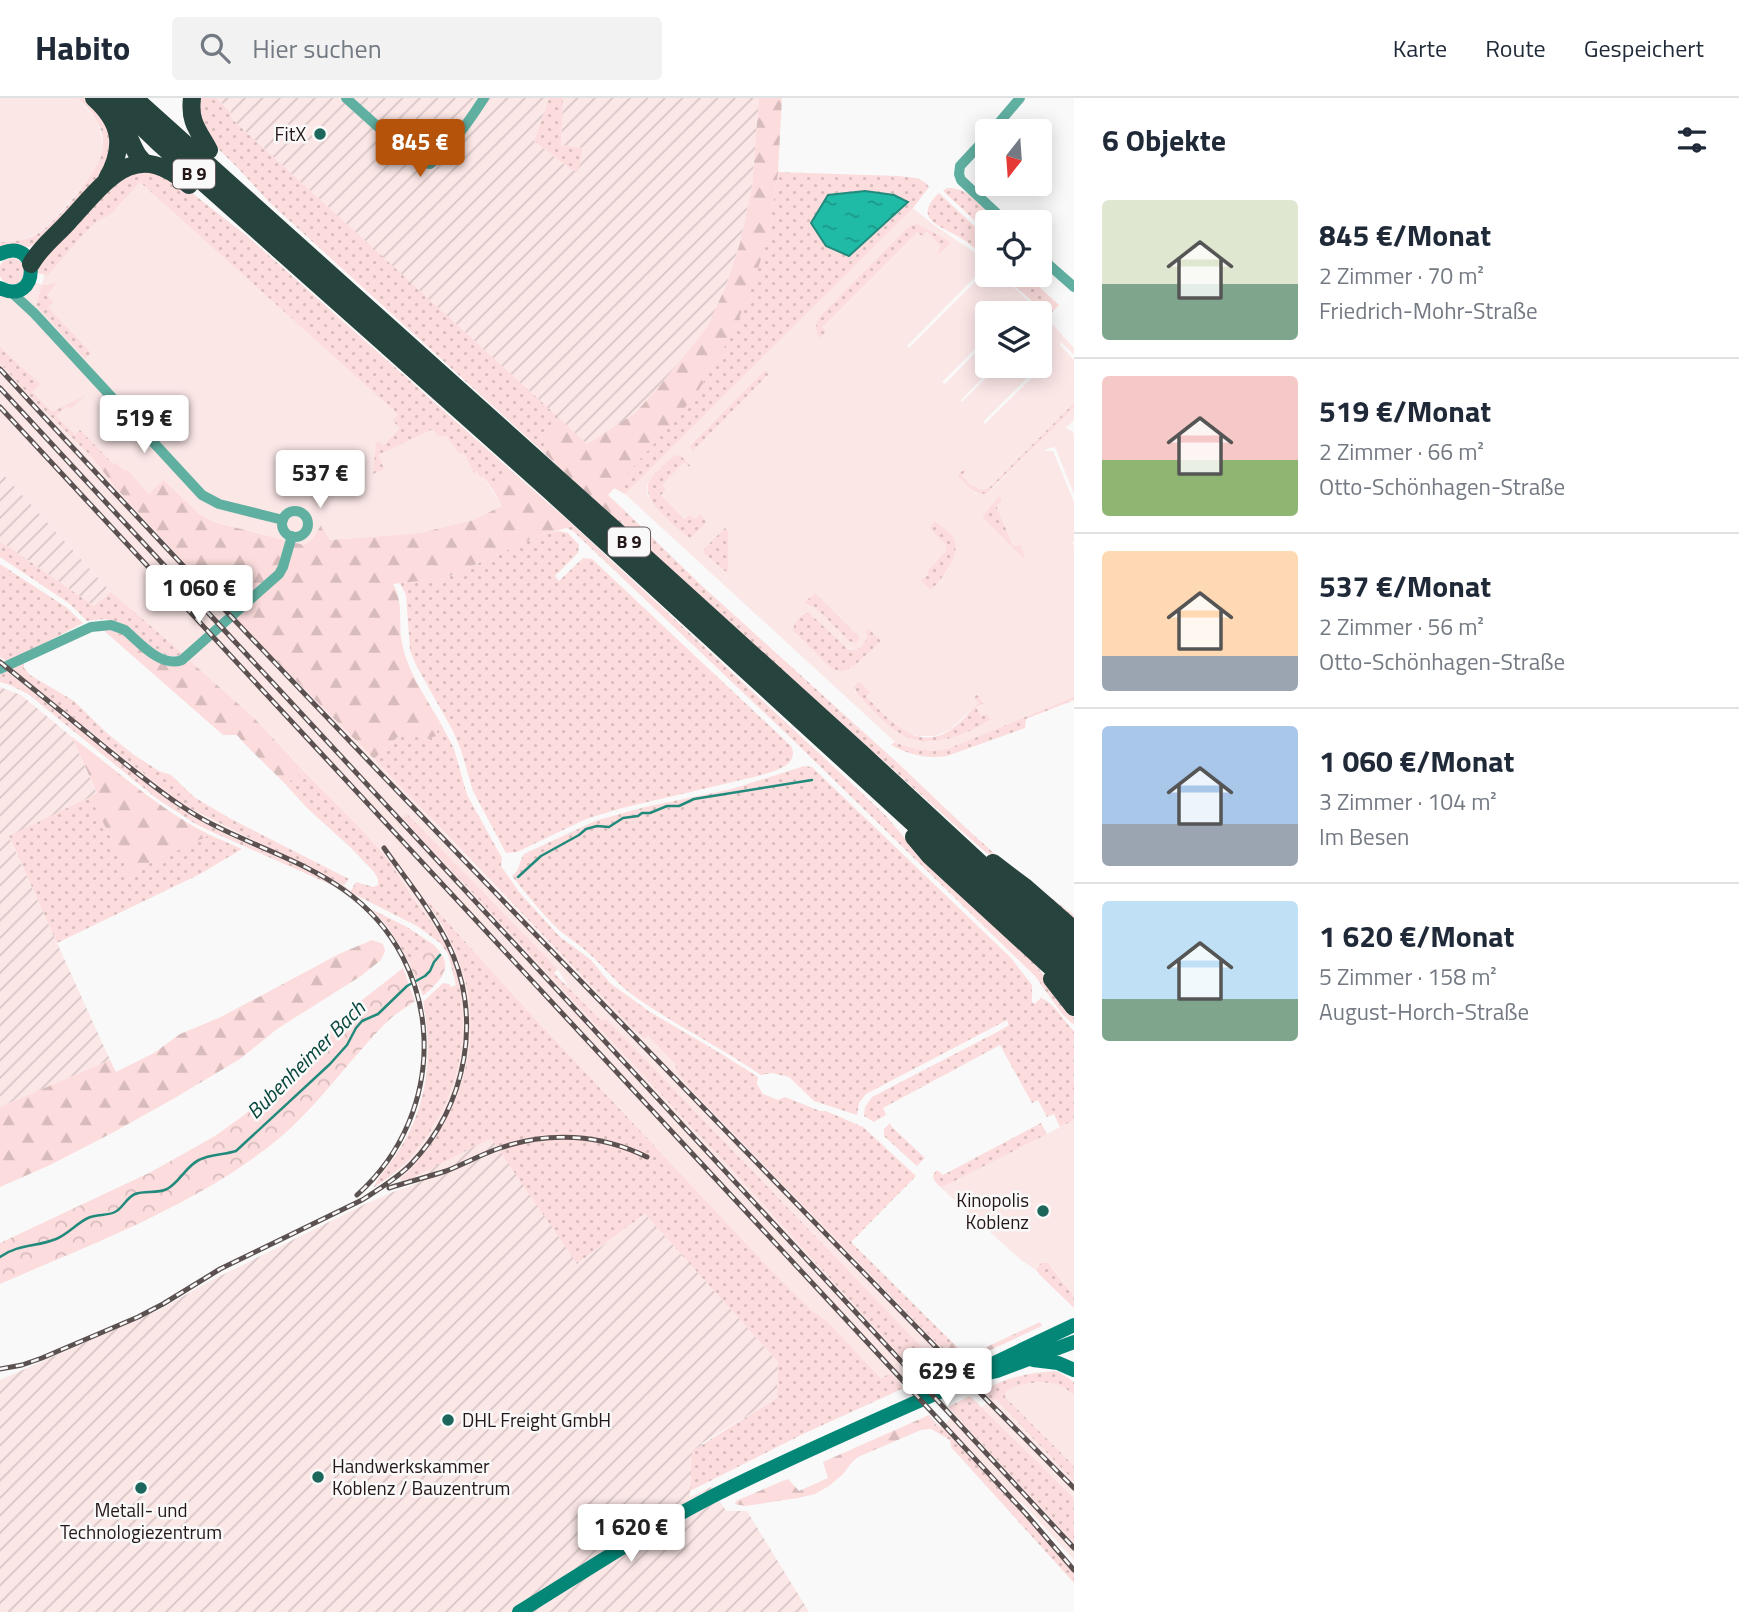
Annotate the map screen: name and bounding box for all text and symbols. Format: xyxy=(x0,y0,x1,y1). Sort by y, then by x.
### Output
search box xyxy=(172,17,662,80)
text: Habito xyxy=(35,23,130,73)
icon: search xyxy=(196,29,234,67)
text: Hier suchen xyxy=(252,29,382,68)
text: Karte xyxy=(1393,30,1447,66)
text: Route xyxy=(1485,30,1546,66)
text: Gespeichert xyxy=(1584,30,1704,66)
text: 6 Objekte xyxy=(1102,117,1226,163)
place label: FitX xyxy=(275,119,306,148)
north arrow xyxy=(975,119,1052,196)
map controls xyxy=(975,119,1052,378)
pin: 845 € xyxy=(371,120,469,179)
icon: filters xyxy=(1673,121,1711,159)
text: 845 € xyxy=(392,124,448,159)
marker: FitX xyxy=(312,126,328,142)
road number: B 9 xyxy=(173,160,215,188)
button: locate xyxy=(975,210,1052,287)
text: 845 €/Monat xyxy=(1319,212,1491,258)
icon: home xyxy=(1158,228,1242,312)
text: 2 Zimmer · 70 m² xyxy=(1319,258,1484,293)
text: Friedrich-Mohr-Straße xyxy=(1319,293,1538,328)
button: layers xyxy=(975,301,1052,378)
text: 519 €/Monat xyxy=(1319,388,1491,434)
pin: 519 € xyxy=(95,396,193,455)
text: 519 € xyxy=(116,400,172,435)
icon: home xyxy=(1158,404,1242,488)
text: 2 Zimmer · 66 m² xyxy=(1319,434,1484,469)
pin: 537 € xyxy=(271,450,369,510)
text: 537 € xyxy=(292,455,348,490)
text: Otto-Schönhagen-Straße xyxy=(1319,469,1565,504)
road number: B 9 xyxy=(608,528,650,556)
text: 537 €/Monat xyxy=(1319,563,1491,609)
pin: 1 060 € xyxy=(134,566,264,625)
text: 1 060 € xyxy=(162,570,236,605)
icon: home xyxy=(1158,579,1242,663)
text: 2 Zimmer · 56 m² xyxy=(1319,609,1484,644)
text: Otto-Schönhagen-Straße xyxy=(1319,644,1565,679)
text: 1 060 €/Monat xyxy=(1319,738,1515,784)
icon: home xyxy=(1158,754,1242,838)
text: 3 Zimmer · 104 m² xyxy=(1319,784,1497,819)
text: Im Besen xyxy=(1319,819,1409,854)
text: 1 620 €/Monat xyxy=(1319,913,1515,959)
icon: home xyxy=(1158,929,1242,1013)
text: 5 Zimmer · 158 m² xyxy=(1319,959,1497,994)
water label: Bubenheimer Bach xyxy=(239,992,372,1126)
text: August-Horch-Straße xyxy=(1319,994,1529,1029)
place label: Kinopolis Koblenz xyxy=(956,1185,1029,1236)
marker: Kinopolis Koblenz xyxy=(1035,1203,1051,1219)
pin: 629 € xyxy=(898,1348,996,1408)
text: 629 € xyxy=(919,1353,975,1388)
place label: DHL Freight GmbH xyxy=(462,1405,611,1434)
marker: DHL Freight GmbH xyxy=(440,1412,456,1428)
place label: Handwerkskammer Koblenz / Bauzentrum xyxy=(332,1451,510,1502)
marker: Handwerkskammer Koblenz / Bauzentrum xyxy=(310,1469,326,1485)
marker: Metall- und Technologiezentrum xyxy=(133,1480,149,1496)
place label: Metall- und Technologiezentrum xyxy=(60,1495,222,1546)
pin: 1 620 € xyxy=(566,1504,696,1564)
text: 1 620 € xyxy=(594,1509,668,1544)

